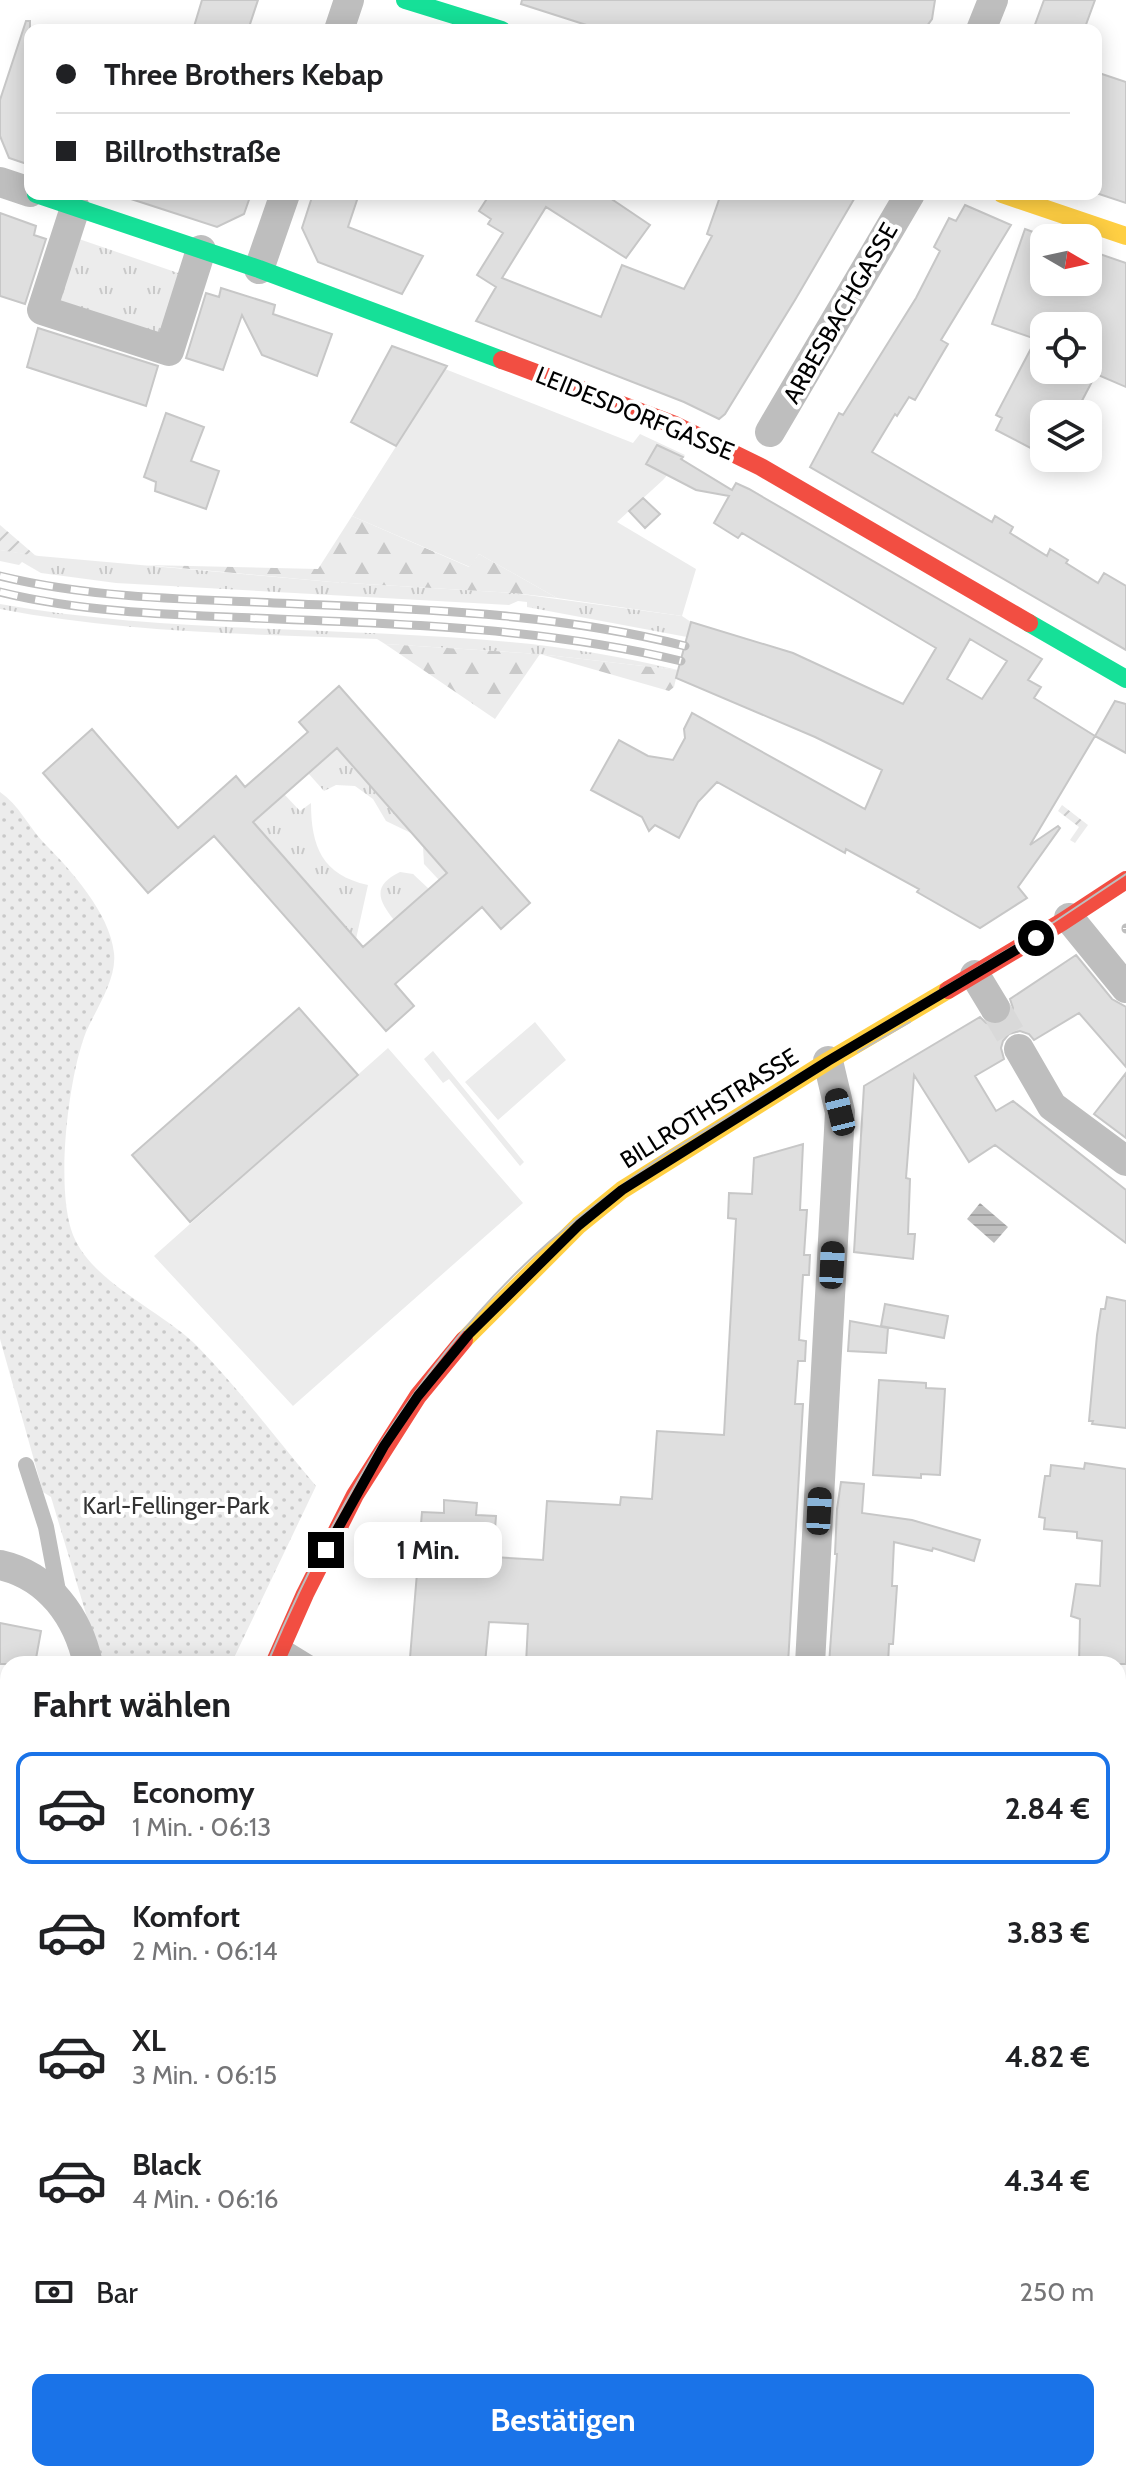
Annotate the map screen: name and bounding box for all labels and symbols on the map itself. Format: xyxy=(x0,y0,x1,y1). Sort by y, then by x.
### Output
street label: ARBESBACHGASSE xyxy=(777,218,903,408)
north arrow xyxy=(1030,224,1102,296)
street label: LEIDESDORFGASSE xyxy=(532,360,738,466)
route start xyxy=(1018,920,1054,956)
street label: BILLROTHSTRASSE xyxy=(615,1042,803,1174)
car xyxy=(823,1086,857,1138)
car xyxy=(819,1240,845,1290)
car xyxy=(806,1486,832,1536)
park label: Karl-Fellinger-Park xyxy=(83,1491,270,1520)
callout: 1 Min. xyxy=(354,1522,502,1578)
route end xyxy=(308,1532,344,1568)

